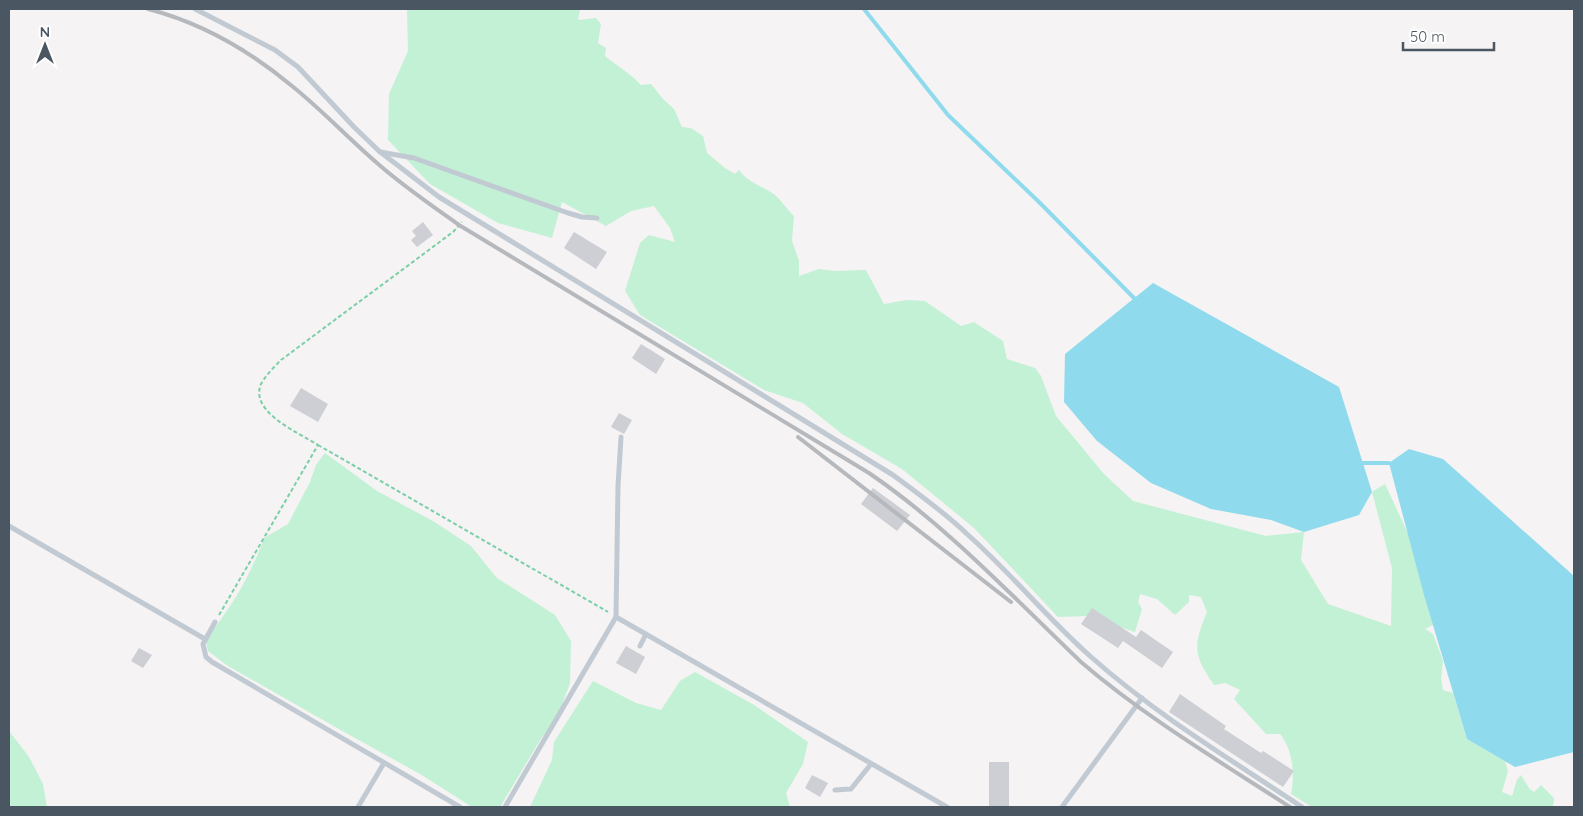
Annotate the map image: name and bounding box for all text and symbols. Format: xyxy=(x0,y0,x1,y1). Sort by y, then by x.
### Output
north arrow xyxy=(20,20,70,70)
scale bar xyxy=(1403,20,1494,52)
text: N xyxy=(40,23,50,41)
text: 50 m xyxy=(1410,27,1445,46)

